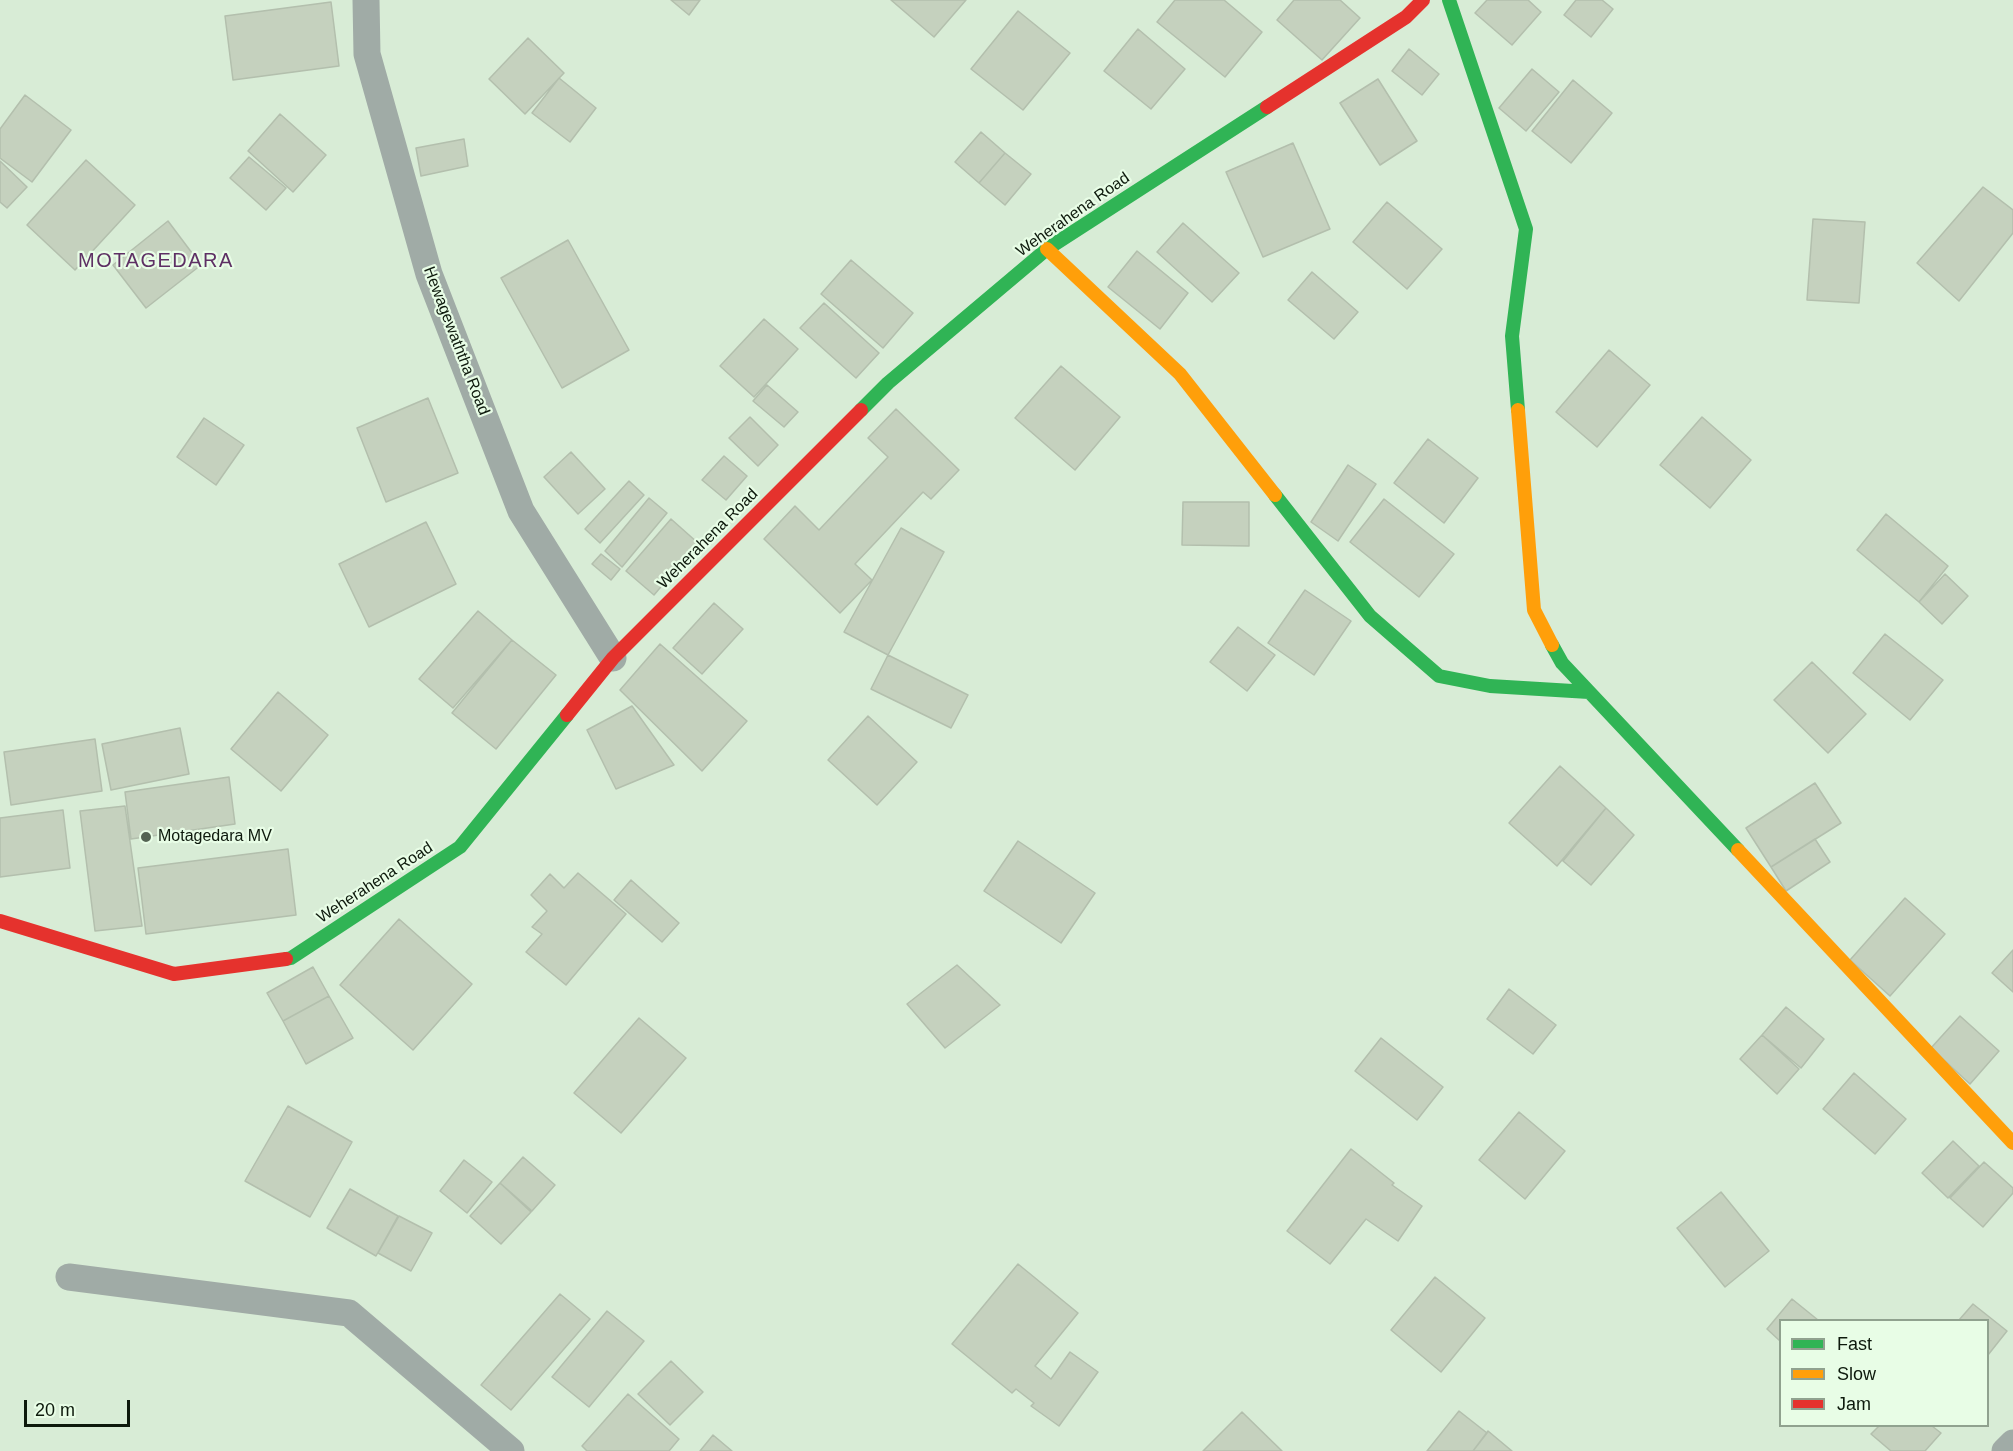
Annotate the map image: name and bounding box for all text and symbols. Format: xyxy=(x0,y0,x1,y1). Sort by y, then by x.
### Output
street label: Weherahena Road xyxy=(1013,169,1133,261)
district label: MOTAGEDARA xyxy=(78,249,234,273)
street label: Hewagewaththa Road xyxy=(419,264,493,418)
street label: Weherahena Road xyxy=(654,485,762,593)
place label: Motagedara MV xyxy=(158,827,272,847)
marker: Motagedara MV xyxy=(139,830,153,844)
street label: Weherahena Road xyxy=(314,838,436,928)
legend xyxy=(1779,1319,1989,1427)
text: Fast xyxy=(1837,1334,1872,1354)
text: Slow xyxy=(1837,1364,1876,1384)
scale bar xyxy=(27,1388,134,1426)
text: Jam xyxy=(1837,1394,1871,1414)
text: 20 m xyxy=(35,1400,75,1420)

